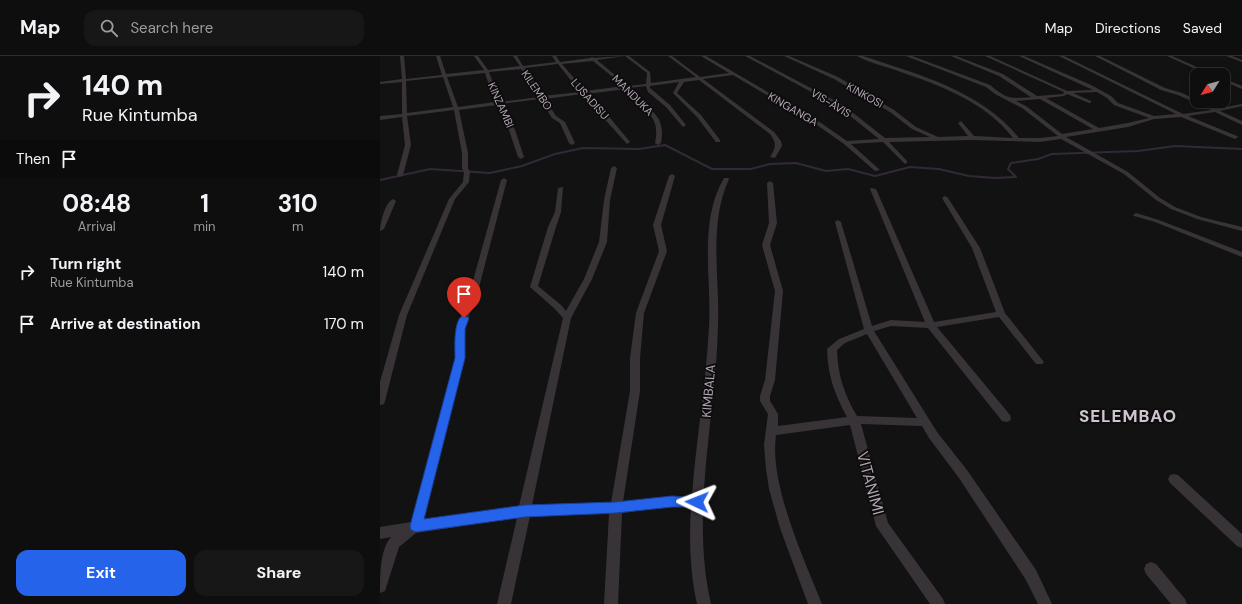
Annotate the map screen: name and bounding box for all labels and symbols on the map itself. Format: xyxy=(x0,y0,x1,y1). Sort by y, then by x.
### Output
street label: KILEMBO xyxy=(518,67,556,113)
north arrow xyxy=(1190,68,1230,108)
street label: MANDUKA xyxy=(609,71,657,119)
street label: LUSADISU xyxy=(568,76,612,122)
street label: KINKOSI xyxy=(844,79,886,111)
street label: KINZAMBI xyxy=(485,80,517,130)
street label: VIS-ÀVIS xyxy=(808,86,854,120)
street label: KINGANGA xyxy=(765,89,821,129)
pin xyxy=(447,277,481,318)
street label: KIMBALA xyxy=(698,363,719,418)
district label: SELEMBAO xyxy=(1079,405,1177,427)
street label: VITANIMI xyxy=(852,449,889,517)
position arrow xyxy=(676,481,718,523)

